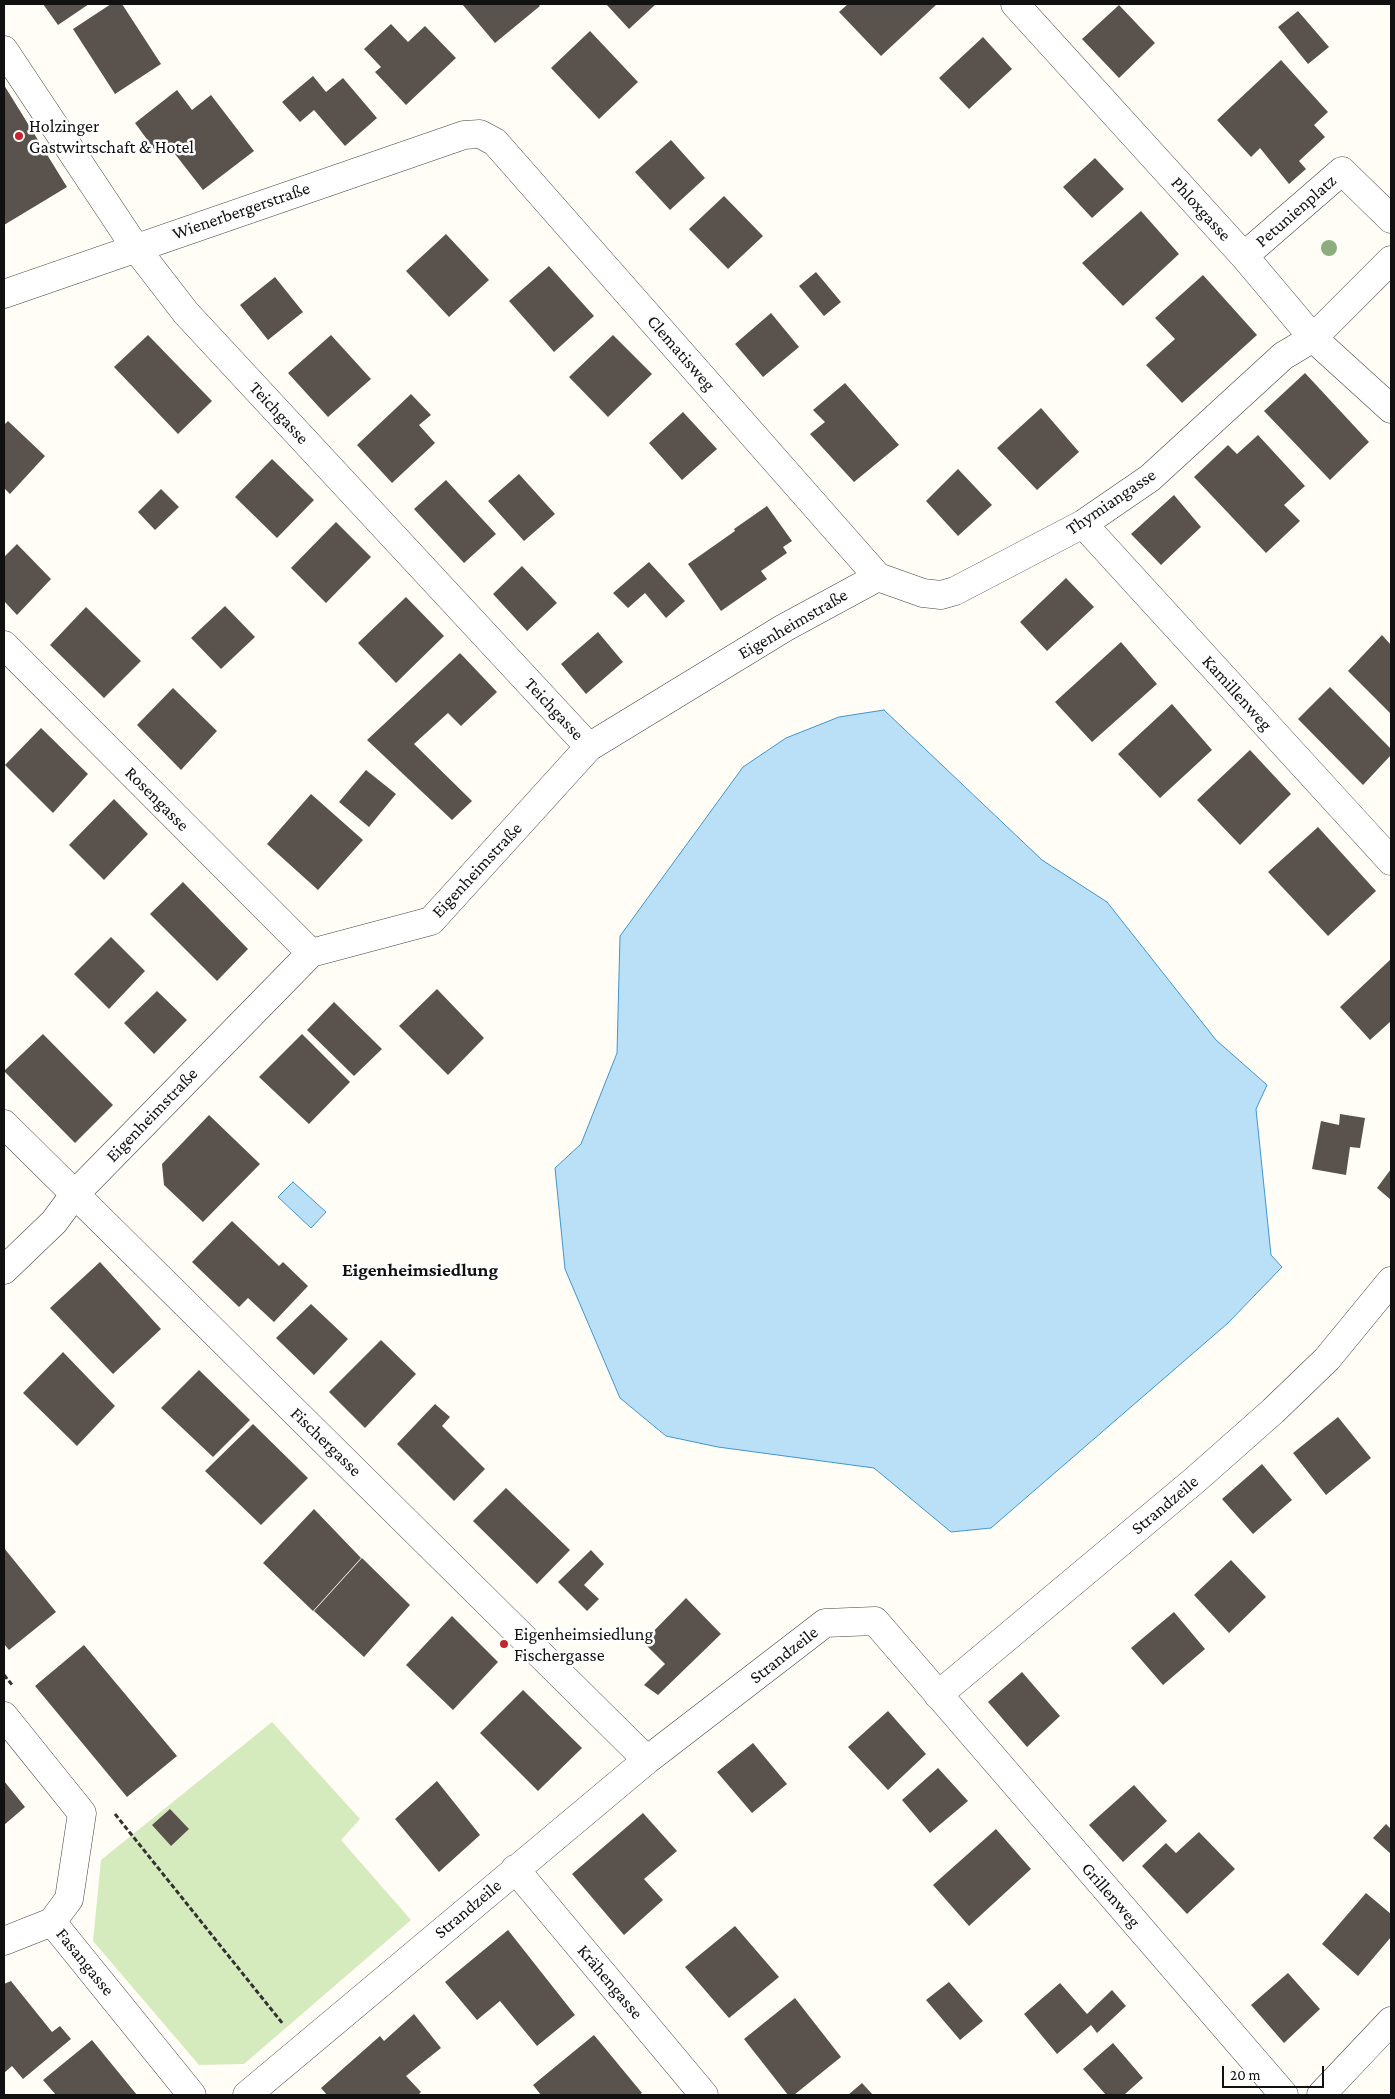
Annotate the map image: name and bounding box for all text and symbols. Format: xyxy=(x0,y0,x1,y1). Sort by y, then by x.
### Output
place label: Holzinger Gastwirtschaft & Hotel xyxy=(29,115,194,158)
marker: Holzinger Gastwirtschaft & Hotel xyxy=(13,130,25,142)
street label: Petunienplatz xyxy=(1251,170,1341,252)
street label: Phloxgasse xyxy=(1166,172,1236,246)
street label: Wienerbergerstraße xyxy=(169,177,313,245)
street label: Clematisweg xyxy=(642,311,720,395)
street label: Teichgasse xyxy=(245,377,313,449)
street label: Thymiangasse xyxy=(1062,464,1160,540)
street label: Eigenheimstraße xyxy=(734,584,852,664)
street label: Kamillenweg xyxy=(1197,651,1277,735)
street label: Teichgasse xyxy=(520,673,588,745)
street label: Rosengasse xyxy=(120,762,194,836)
street label: Eigenheimstraße xyxy=(427,818,527,922)
street label: Eigenheimstraße xyxy=(102,1063,202,1167)
district label: Eigenheimsiedlung xyxy=(342,1259,498,1281)
street label: Fischergasse xyxy=(286,1403,366,1481)
street label: Strandzeile xyxy=(1127,1471,1203,1539)
street label: Strandzeile xyxy=(746,1622,822,1688)
place label: Eigenheimsiedlung Fischergasse xyxy=(514,1623,653,1666)
marker: Eigenheimsiedlung Fischergasse xyxy=(498,1638,510,1650)
street label: Grillenweg xyxy=(1077,1858,1145,1932)
street label: Strandzeile xyxy=(430,1875,506,1943)
street label: Fasangasse xyxy=(51,1924,119,2000)
street label: Krähengasse xyxy=(572,1940,648,2024)
scale bar xyxy=(1225,2056,1328,2088)
text: 20 m xyxy=(1230,2067,1261,2083)

